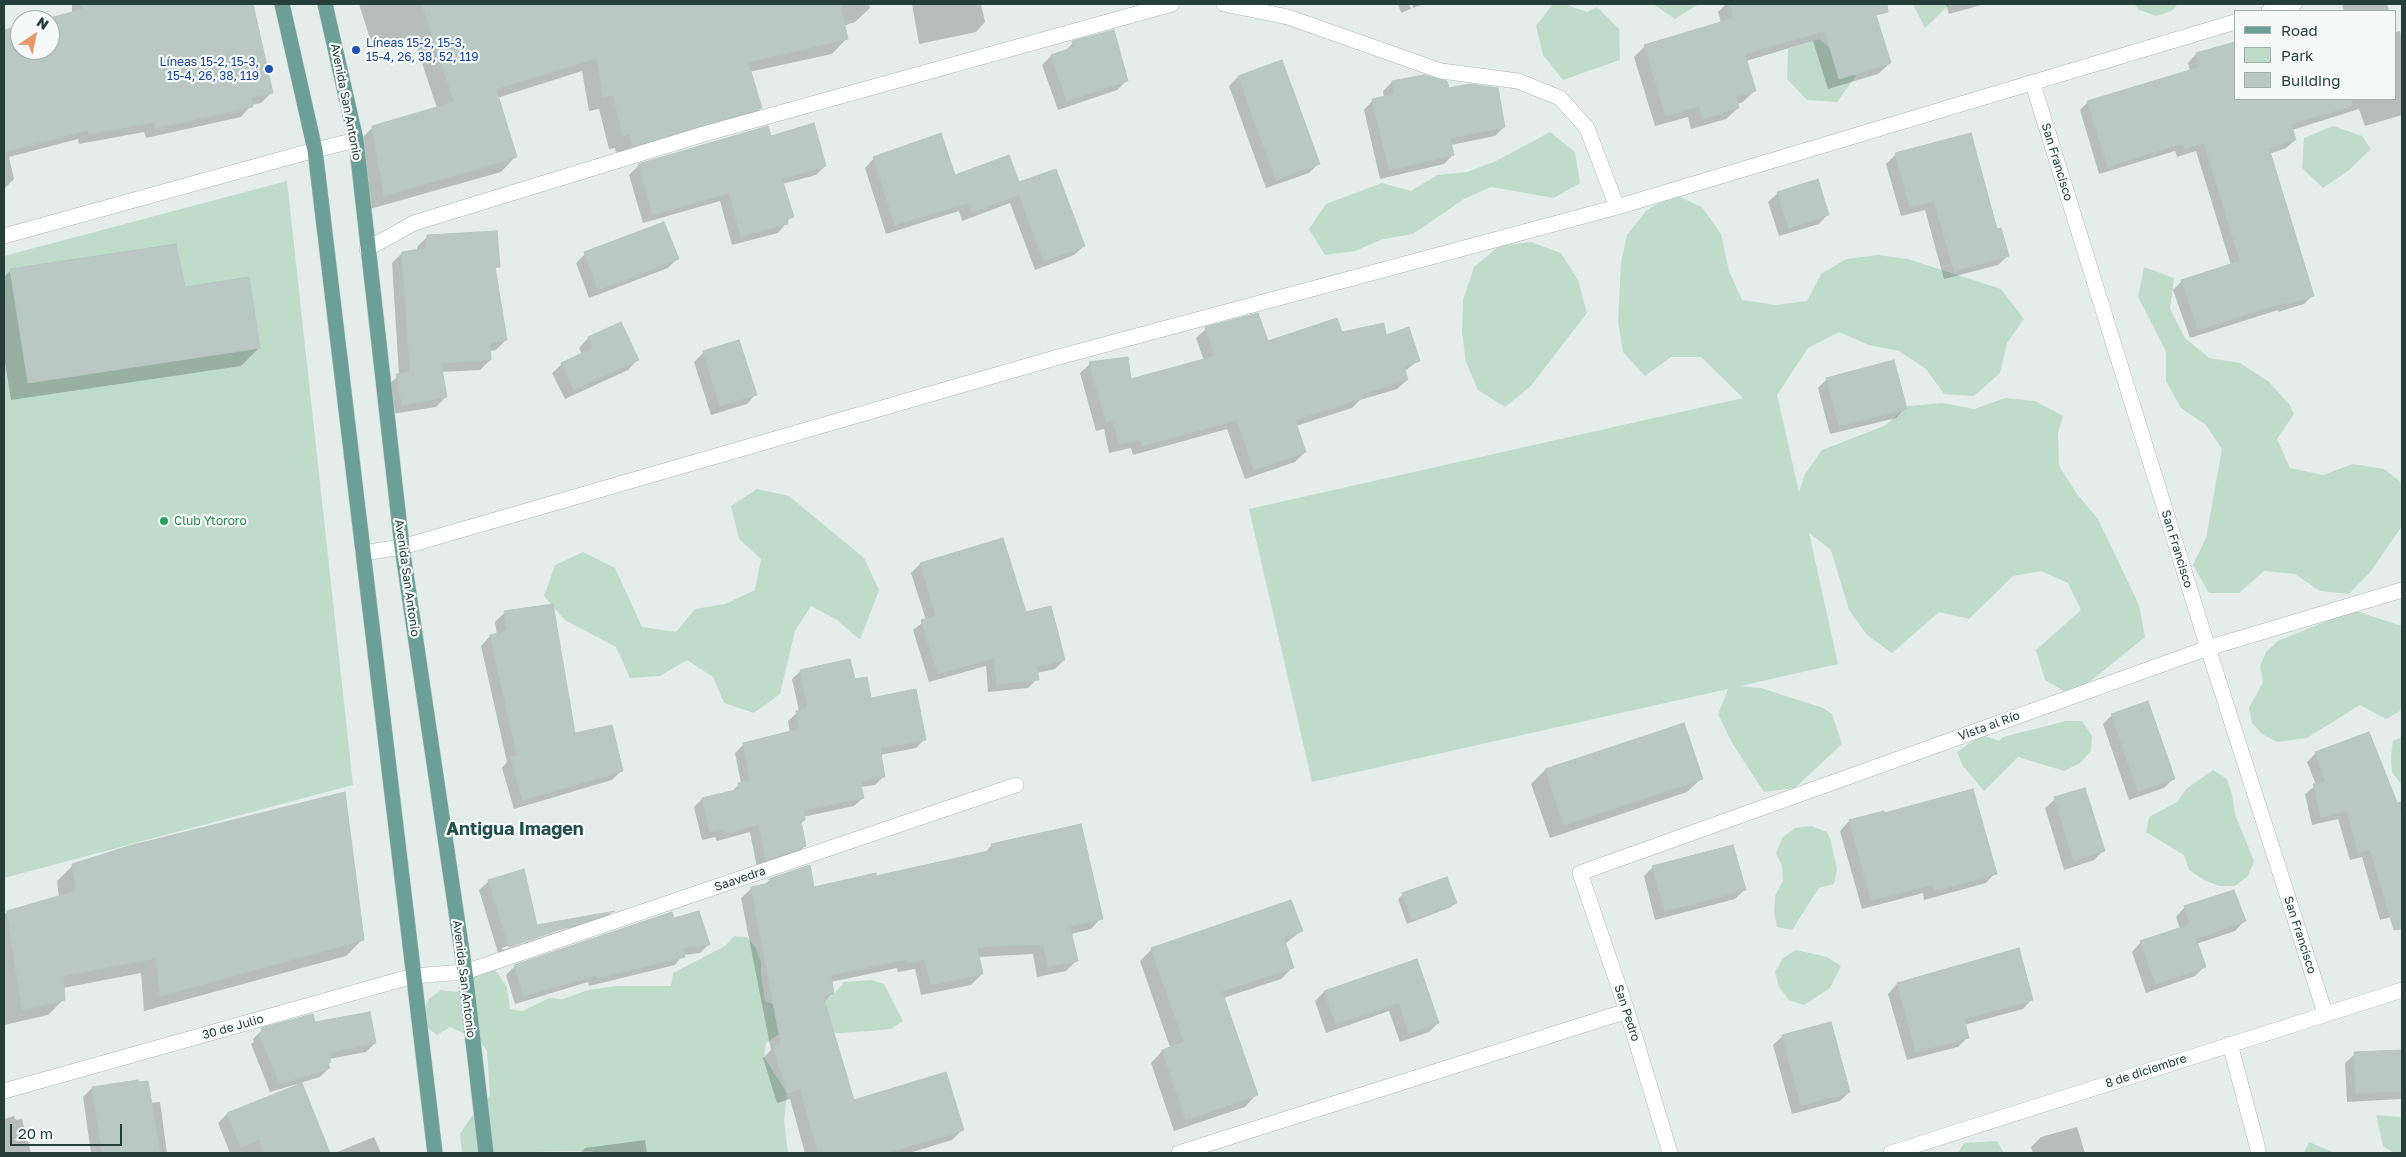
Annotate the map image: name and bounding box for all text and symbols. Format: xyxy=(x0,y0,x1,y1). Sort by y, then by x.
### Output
north arrow xyxy=(10,10,60,60)
legend xyxy=(2234,10,2396,100)
text: N xyxy=(34,13,52,33)
text: Road xyxy=(2281,21,2318,39)
place label: Líneas 15-2, 15-3, 15-4, 26, 38, 52, 119 xyxy=(366,36,478,64)
street label: Avenida San Antonio xyxy=(328,42,364,162)
marker: Líneas 15-2, 15-3, 15-4, 26, 38, 52, 119 xyxy=(350,44,362,56)
text: Park xyxy=(2281,46,2313,64)
place label: Líneas 15-2, 15-3, 15-4, 26, 38, 119 xyxy=(160,55,259,83)
marker: Líneas 15-2, 15-3, 15-4, 26, 38, 119 xyxy=(263,63,275,75)
text: Building xyxy=(2281,71,2341,89)
street label: San Francisco xyxy=(2038,121,2076,203)
street label: San Francisco xyxy=(2158,508,2196,590)
place label: Club Ytororo xyxy=(174,514,247,528)
marker: Club Ytororo xyxy=(158,515,170,527)
street label: Avenida San Antonio xyxy=(392,518,422,638)
street label: Vista al Río xyxy=(1956,708,2022,744)
district label: Antigua Imagen xyxy=(446,818,584,840)
street label: Saavedra xyxy=(713,864,767,894)
street label: San Francisco xyxy=(2281,894,2319,976)
street label: Avenida San Antonio xyxy=(450,919,478,1039)
street label: San Pedro xyxy=(1611,983,1643,1043)
street label: 30 de Julio xyxy=(201,1011,265,1043)
street label: 8 de diciembre xyxy=(2104,1051,2188,1091)
scale bar xyxy=(12,1114,125,1146)
text: 20 m xyxy=(18,1124,53,1142)

